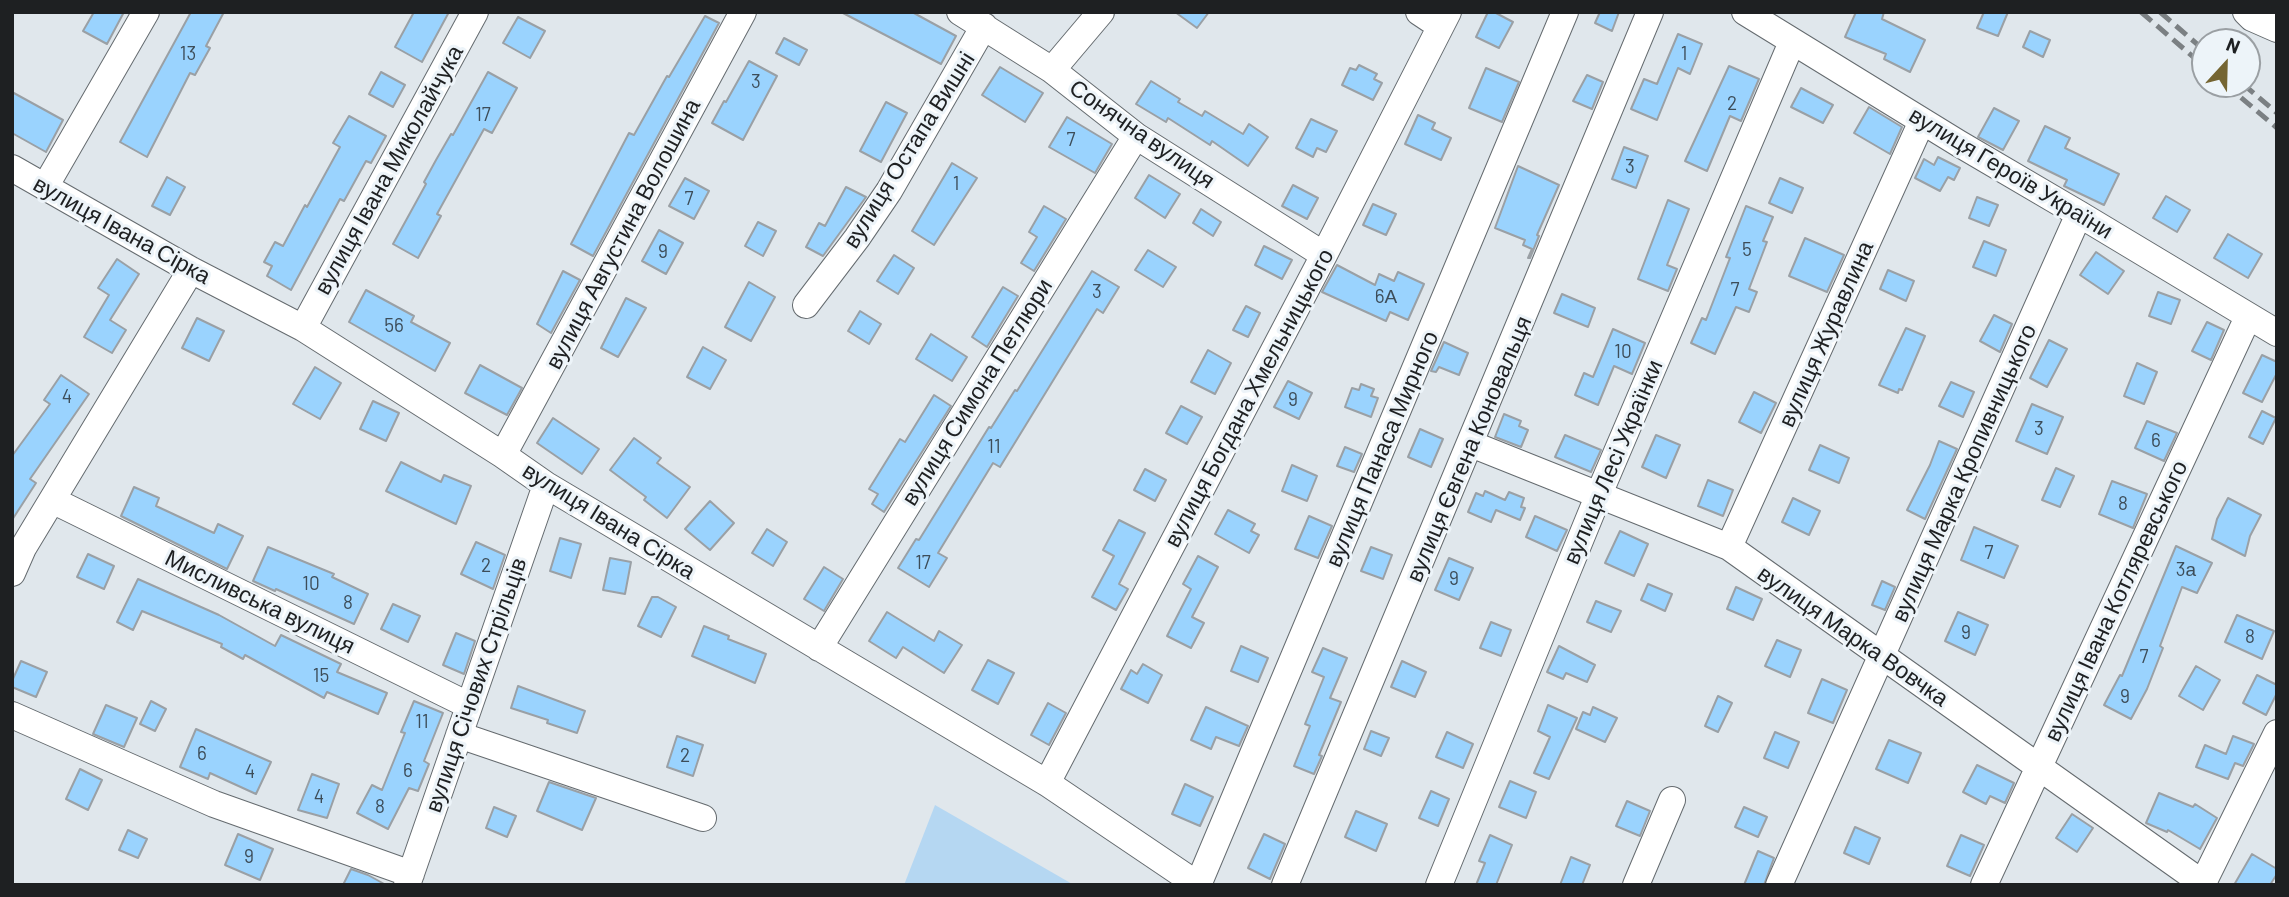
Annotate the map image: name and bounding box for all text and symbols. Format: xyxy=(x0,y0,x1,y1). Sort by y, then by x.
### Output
north arrow xyxy=(2191,28,2261,98)
text: N xyxy=(2223,32,2243,58)
street label: вулиця Івана Миколайчука xyxy=(309,40,469,300)
house number: 13 xyxy=(180,43,196,65)
house number: 1 xyxy=(1681,43,1687,65)
street label: вулиця Остапа Вишні xyxy=(837,47,981,253)
house number: 3 xyxy=(751,71,761,93)
street label: Сонячна вулиця xyxy=(1064,74,1220,194)
house number: 2 xyxy=(1727,93,1737,115)
street label: вулиця Августина Волошина xyxy=(540,94,706,374)
street label: вулиця Героїв України xyxy=(1904,101,2118,245)
house number: 17 xyxy=(475,104,491,126)
house number: 7 xyxy=(1067,129,1075,151)
house number: 3 xyxy=(1625,156,1635,178)
street label: вулиця Івана Сірка xyxy=(29,170,215,290)
house number: 1 xyxy=(953,173,959,195)
house number: 7 xyxy=(685,188,693,210)
street label: вулиця Журавлина xyxy=(1773,237,1879,431)
house number: 5 xyxy=(1742,239,1752,261)
house number: 9 xyxy=(658,241,668,263)
street label: вулиця Богдана Хмельницького xyxy=(1158,244,1340,552)
street label: вулиця Симона Петлюри xyxy=(896,273,1058,511)
house number: 7 xyxy=(1731,279,1739,301)
house number: 3 xyxy=(1092,281,1102,303)
house number: 6А xyxy=(1375,286,1397,308)
street label: вулиця Євгена Коновальця xyxy=(1400,312,1538,586)
house number: 56 xyxy=(384,315,404,337)
street label: вулиця Марка Кропивницького xyxy=(1886,320,2042,626)
street label: вулиця Панаса Мирного xyxy=(1320,327,1444,571)
house number: 10 xyxy=(1614,341,1632,363)
street label: вулиця Лесі Українки xyxy=(1557,356,1669,568)
house number: 4 xyxy=(62,386,72,408)
house number: 9 xyxy=(1288,389,1298,411)
house number: 3 xyxy=(2034,418,2044,440)
house number: 6 xyxy=(2151,430,2161,452)
house number: 11 xyxy=(987,436,1001,458)
street label: вулиця Івана Котляревського xyxy=(2039,456,2193,746)
street label: вулиця Івана Сірка xyxy=(518,457,700,585)
house number: 8 xyxy=(2118,493,2128,515)
house number: 7 xyxy=(1985,542,1993,564)
street label: Мисливська вулиця xyxy=(161,544,359,660)
house number: 17 xyxy=(915,552,931,574)
street label: вулиця Січових Стрільців xyxy=(419,554,533,816)
house number: 2 xyxy=(481,555,491,577)
house number: 3а xyxy=(2176,559,2196,581)
street label: вулиця Марка Вовчка xyxy=(1752,560,1954,712)
house number: 9 xyxy=(1449,568,1459,590)
house number: 10 xyxy=(302,573,320,595)
house number: 8 xyxy=(343,592,353,614)
house number: 9 xyxy=(1961,622,1971,644)
house number: 8 xyxy=(2245,626,2255,648)
house number: 7 xyxy=(2140,646,2148,668)
house number: 15 xyxy=(313,665,329,687)
house number: 9 xyxy=(2120,686,2130,708)
house number: 11 xyxy=(415,711,429,733)
house number: 6 xyxy=(197,743,207,765)
house number: 2 xyxy=(680,745,690,767)
house number: 6 xyxy=(403,760,413,782)
house number: 4 xyxy=(245,761,255,783)
house number: 4 xyxy=(314,786,324,808)
house number: 8 xyxy=(375,796,385,818)
house number: 9 xyxy=(244,846,254,868)

